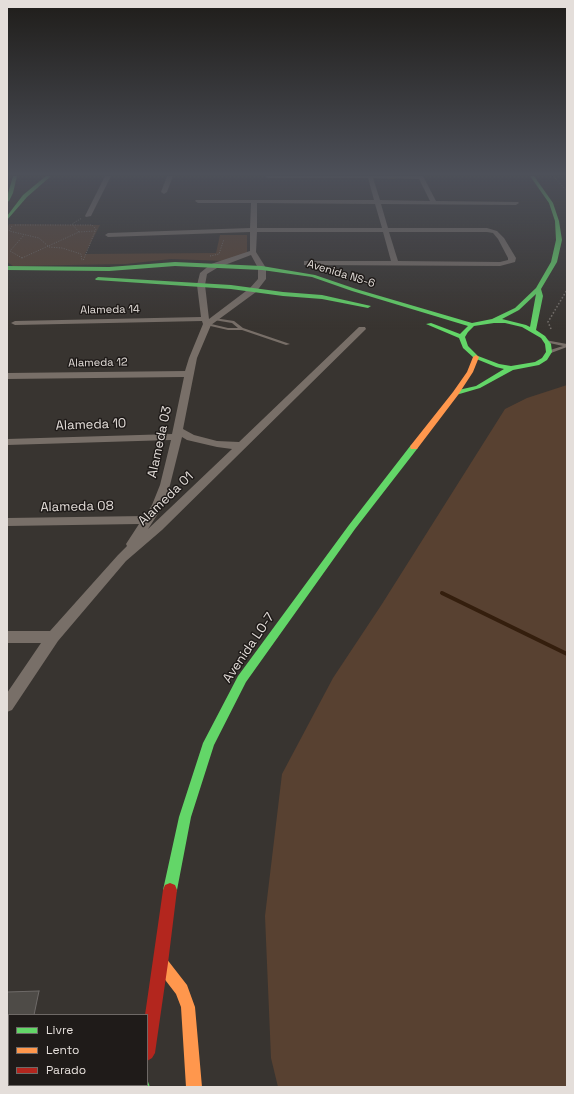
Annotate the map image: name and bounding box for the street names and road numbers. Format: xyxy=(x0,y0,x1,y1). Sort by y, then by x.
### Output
street label: Avenida NS-6 xyxy=(305,257,377,291)
street label: Alameda 14 xyxy=(80,303,140,317)
street label: Alameda 12 xyxy=(68,356,128,370)
street label: Alameda 03 xyxy=(145,405,175,479)
street label: Alameda 10 xyxy=(55,416,127,434)
street label: Alameda 01 xyxy=(135,469,197,529)
street label: Alameda 08 xyxy=(40,499,114,515)
street label: Avenida LO-7 xyxy=(220,610,278,686)

